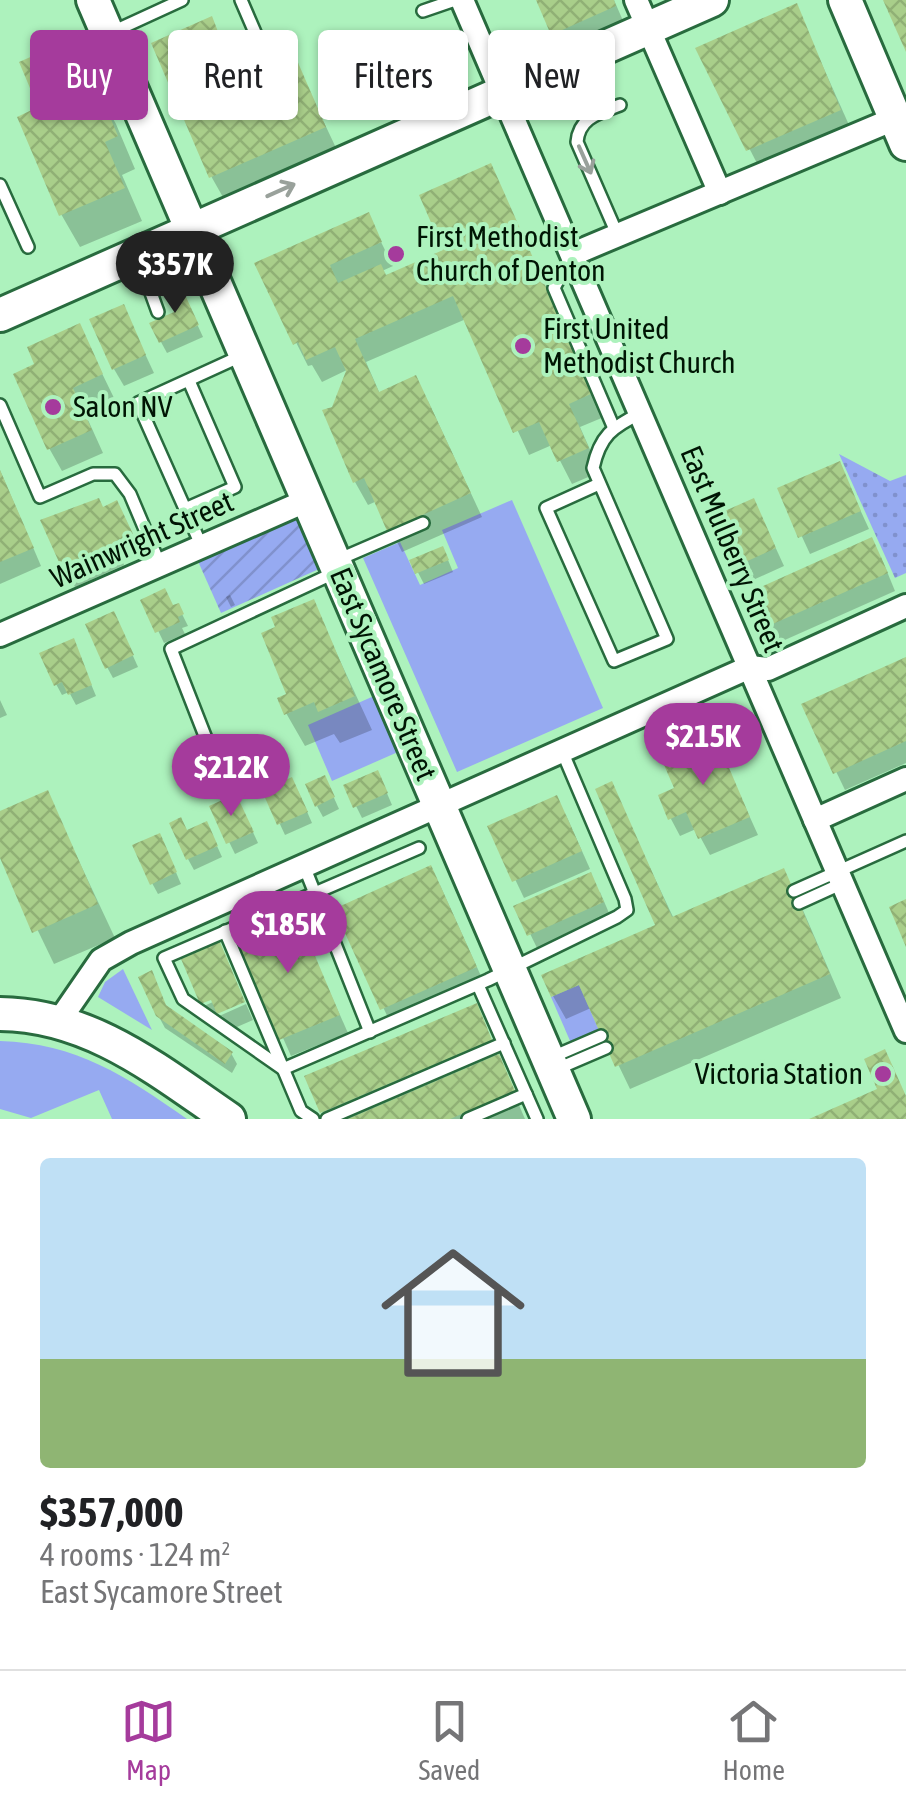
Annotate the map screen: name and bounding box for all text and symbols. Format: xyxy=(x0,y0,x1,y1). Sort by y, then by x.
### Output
chip: Buy xyxy=(30,30,148,120)
chip: Rent xyxy=(168,30,298,120)
chip: Filters xyxy=(318,30,468,120)
chip: New xyxy=(488,30,615,120)
one-way arrow xyxy=(577,144,595,175)
one-way arrow xyxy=(265,180,296,198)
place label: First Methodist Church of Denton xyxy=(416,219,606,287)
pin: $357K xyxy=(105,231,245,316)
marker: First Methodist Church of Denton xyxy=(385,243,407,265)
text: $357K xyxy=(138,245,212,282)
place label: First United Methodist Church xyxy=(543,311,736,379)
marker: First United Methodist Church xyxy=(512,335,534,357)
place label: Salon NV xyxy=(73,389,173,423)
marker: Salon NV xyxy=(42,396,64,418)
street label: East Mulberry Street xyxy=(674,441,792,657)
street label: Wainwright Street xyxy=(45,484,238,594)
street label: East Sycamore Street xyxy=(324,562,444,785)
pin: $215K xyxy=(633,703,773,788)
text: $215K xyxy=(666,717,740,754)
pin: $212K xyxy=(161,734,301,819)
text: $212K xyxy=(194,748,268,785)
pin: $185K xyxy=(218,891,358,976)
text: $185K xyxy=(251,905,325,942)
place label: Victoria Station xyxy=(695,1056,863,1090)
marker: Victoria Station xyxy=(872,1063,894,1085)
icon: home xyxy=(363,1223,543,1403)
text: $357,000 xyxy=(40,1488,184,1536)
text: 4 rooms · 124 m² xyxy=(40,1536,230,1573)
text: East Sycamore Street xyxy=(40,1573,283,1610)
tab: Map xyxy=(121,1694,176,1786)
tab: Saved xyxy=(418,1694,480,1786)
tab: Home xyxy=(723,1694,785,1786)

